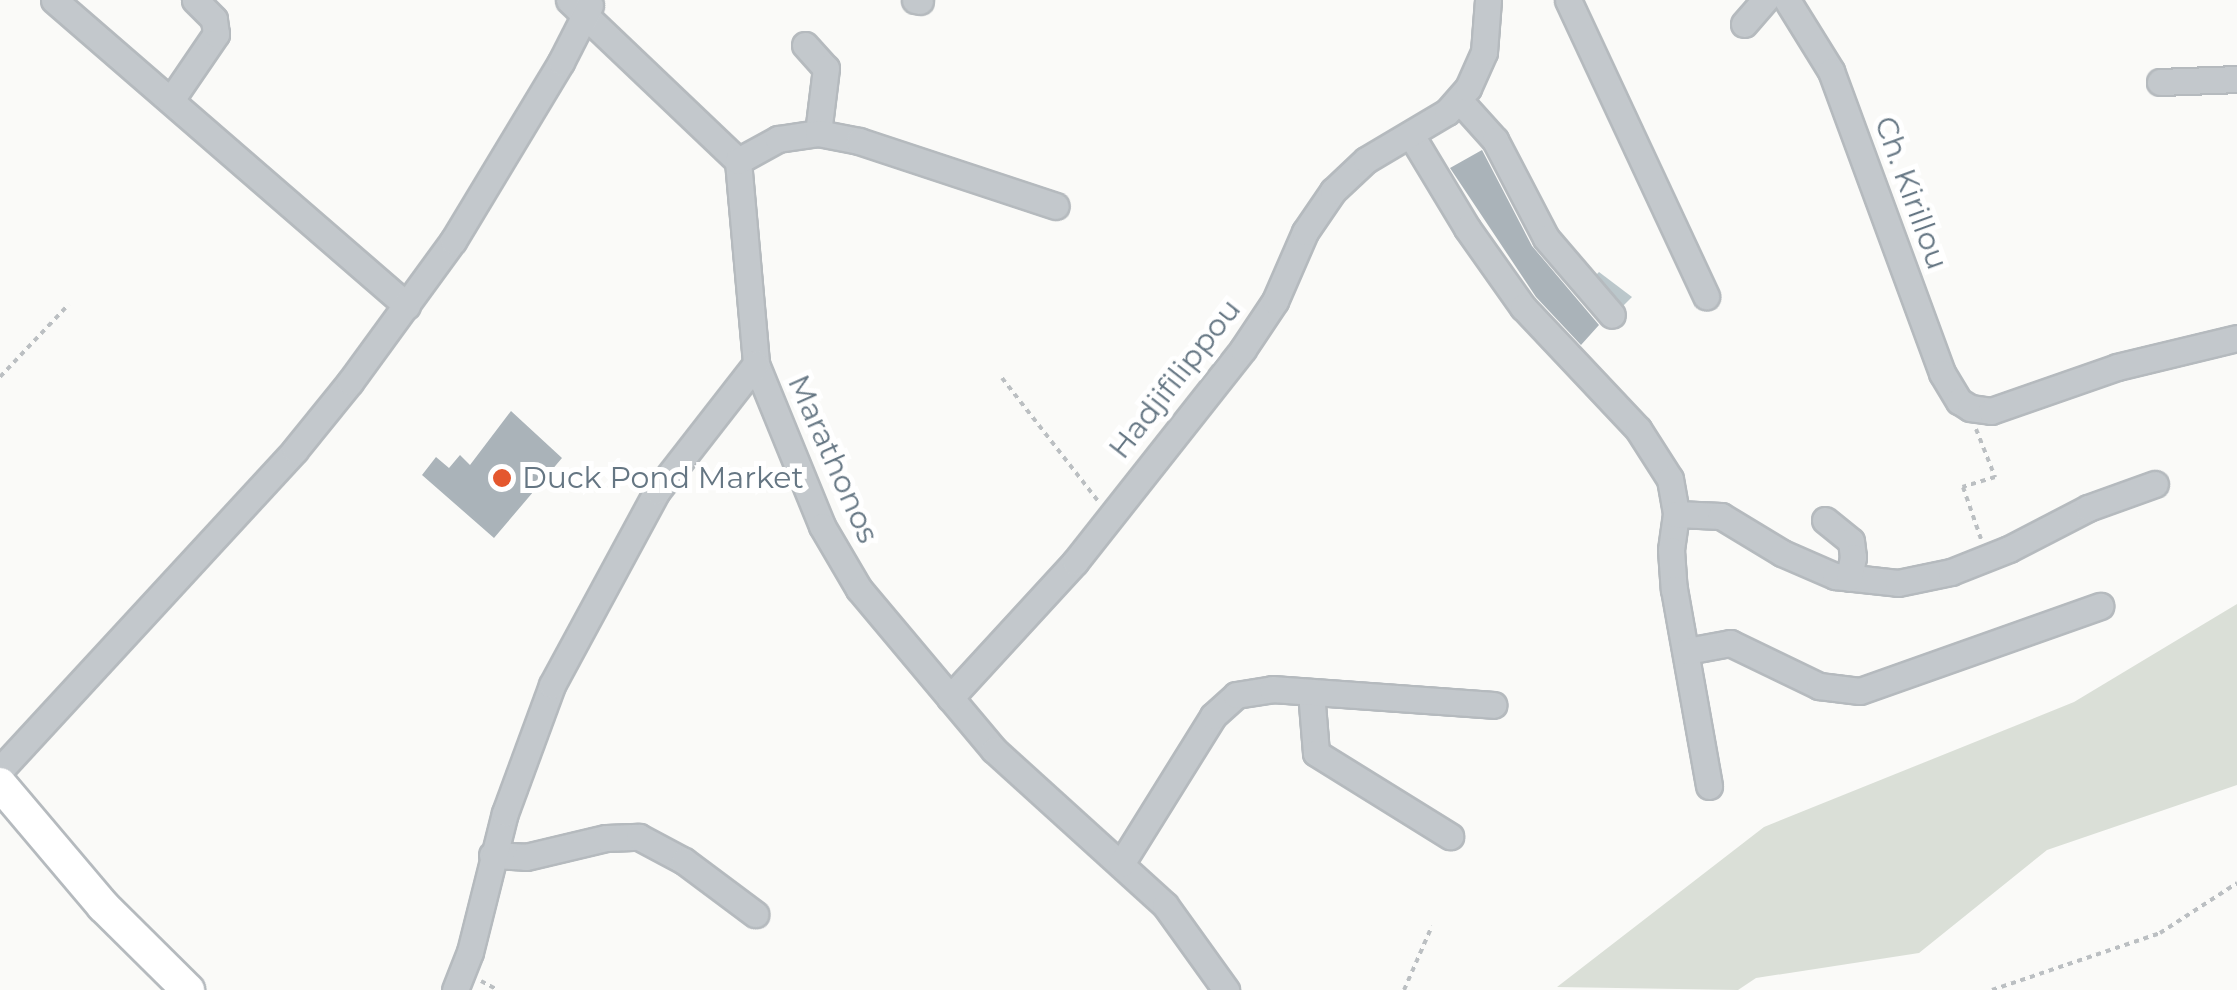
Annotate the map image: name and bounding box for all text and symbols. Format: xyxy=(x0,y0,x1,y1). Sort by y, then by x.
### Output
street label: Ch. Kirillou xyxy=(1867,112,1955,274)
street label: Hadjifilippou xyxy=(1102,292,1248,466)
street label: Marathonos xyxy=(780,370,886,548)
place label: Duck Pond Market xyxy=(522,460,804,496)
marker: Duck Pond Market xyxy=(491,467,513,489)

